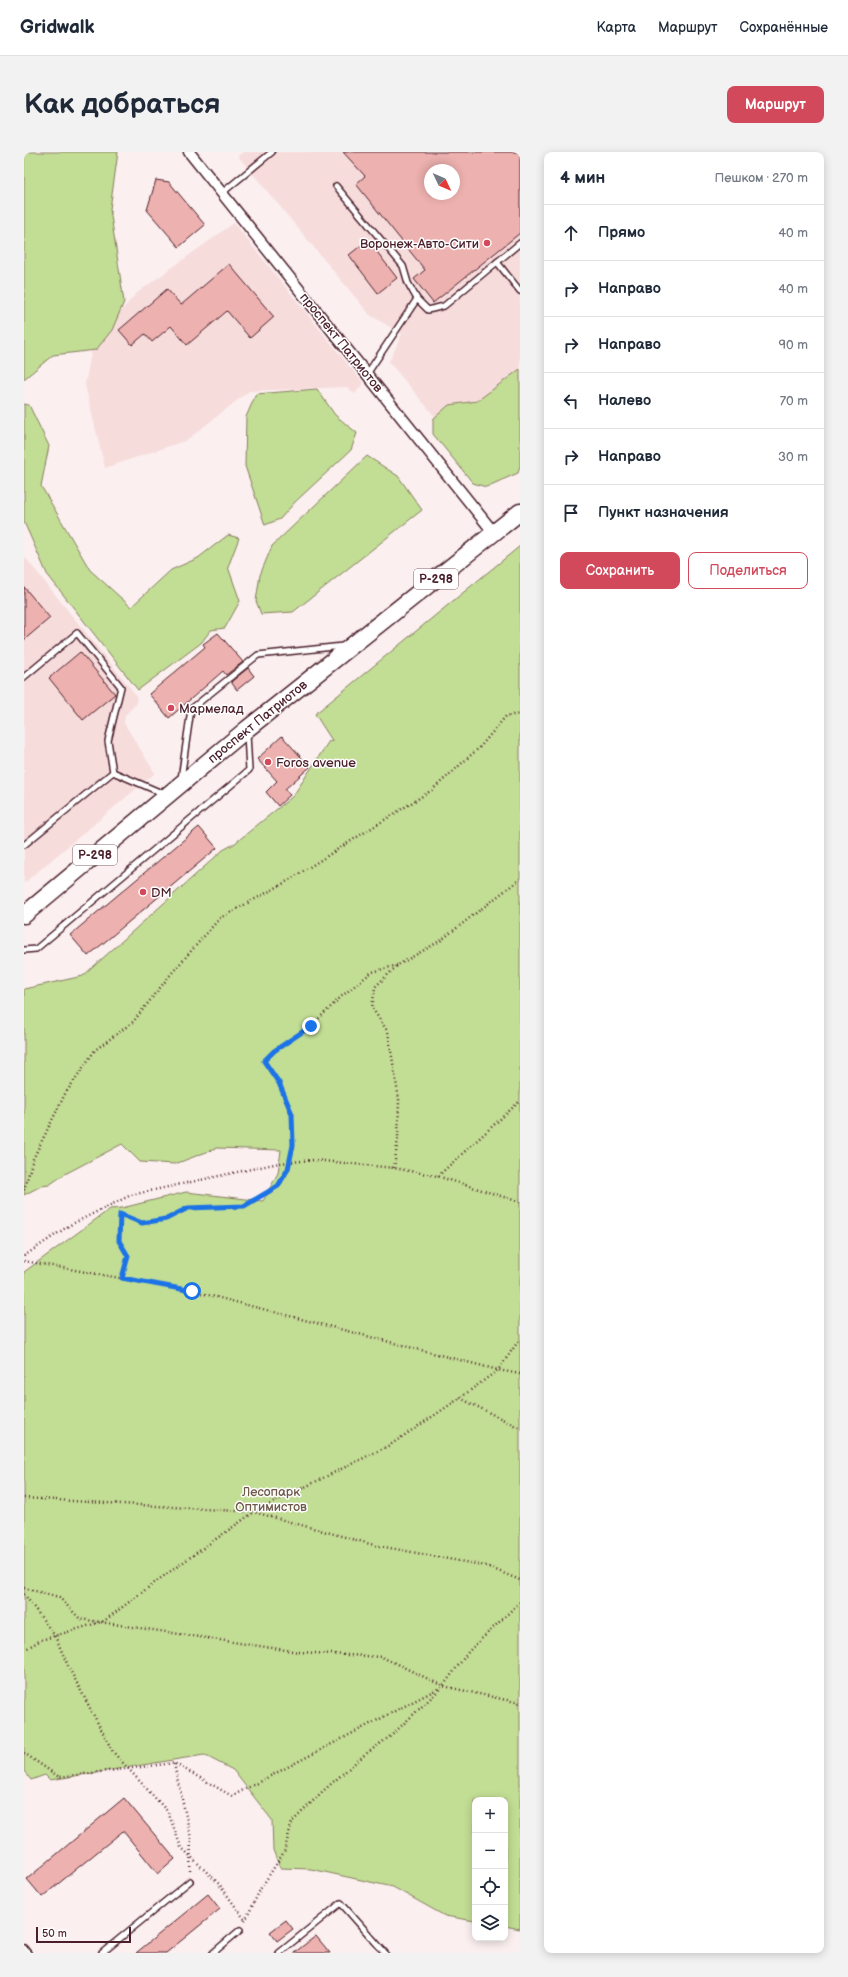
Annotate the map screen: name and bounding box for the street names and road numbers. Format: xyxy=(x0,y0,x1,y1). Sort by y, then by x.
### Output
street label: проспект Патриотов xyxy=(296,290,386,396)
road number: Р-298 xyxy=(414,569,458,589)
street label: проспект Патриотов xyxy=(205,677,311,767)
road number: Р-298 xyxy=(73,845,117,865)

